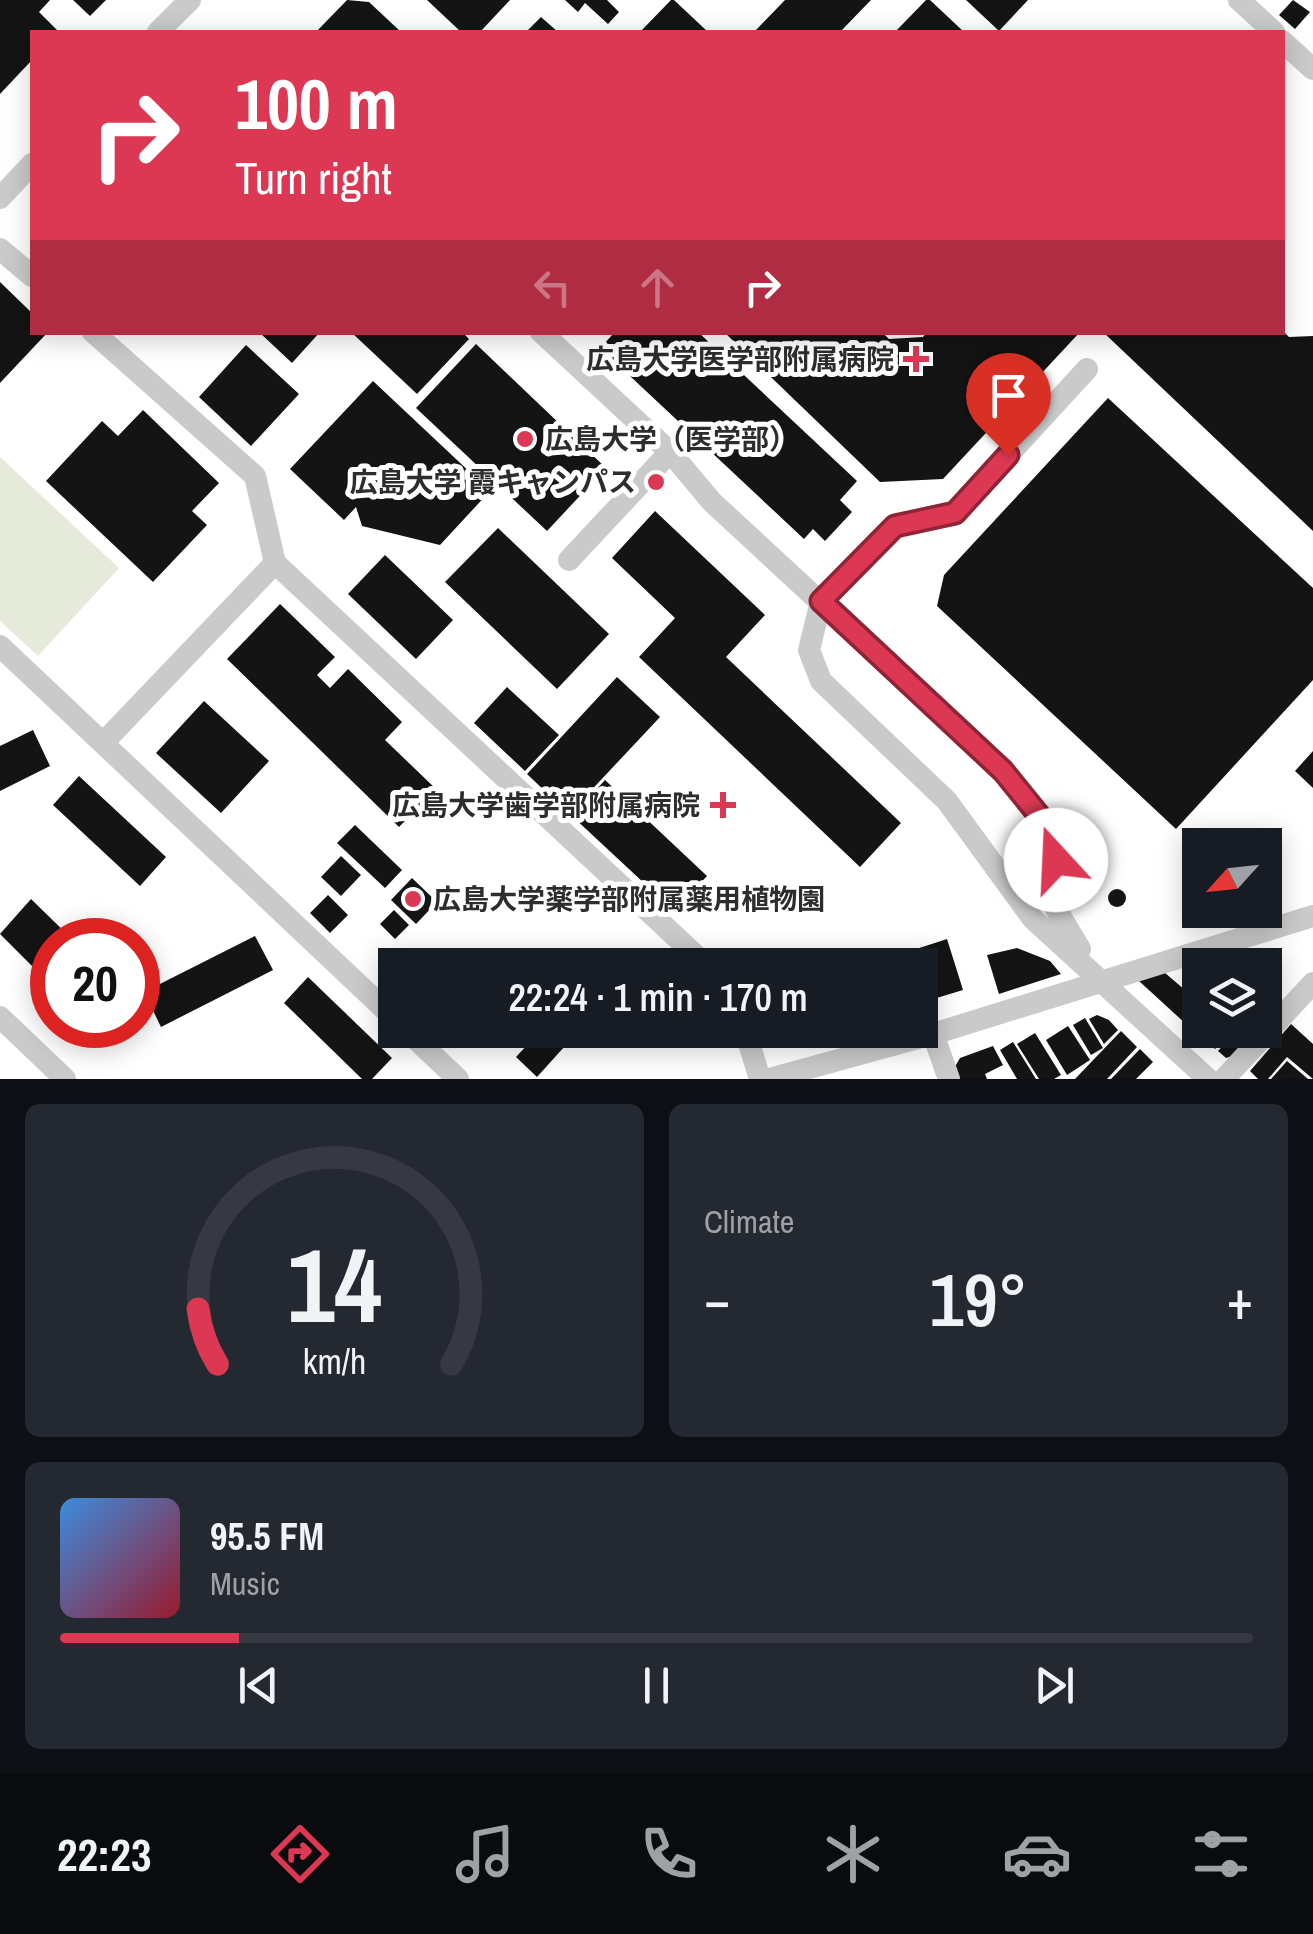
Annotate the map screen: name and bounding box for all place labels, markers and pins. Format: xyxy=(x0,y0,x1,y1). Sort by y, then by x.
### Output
place label: 広島大学医学部附属病院 xyxy=(586,340,894,378)
marker: 広島大学医学部附属病院 xyxy=(903,346,929,372)
pin xyxy=(966,353,1051,456)
place label: 広島大学（医学部） xyxy=(545,420,797,458)
marker: 広島大学（医学部） xyxy=(514,428,536,450)
place label: 広島大学 霞キャンパス xyxy=(350,463,636,501)
marker: 広島大学 霞キャンパス xyxy=(645,471,667,493)
place label: 広島大学歯学部附属病院 xyxy=(392,786,700,824)
marker: 広島大学歯学部附属病院 xyxy=(710,792,736,818)
place label: 広島大学薬学部附属薬用植物園 xyxy=(433,880,825,918)
marker: 広島大学薬学部附属薬用植物園 xyxy=(402,888,424,910)

